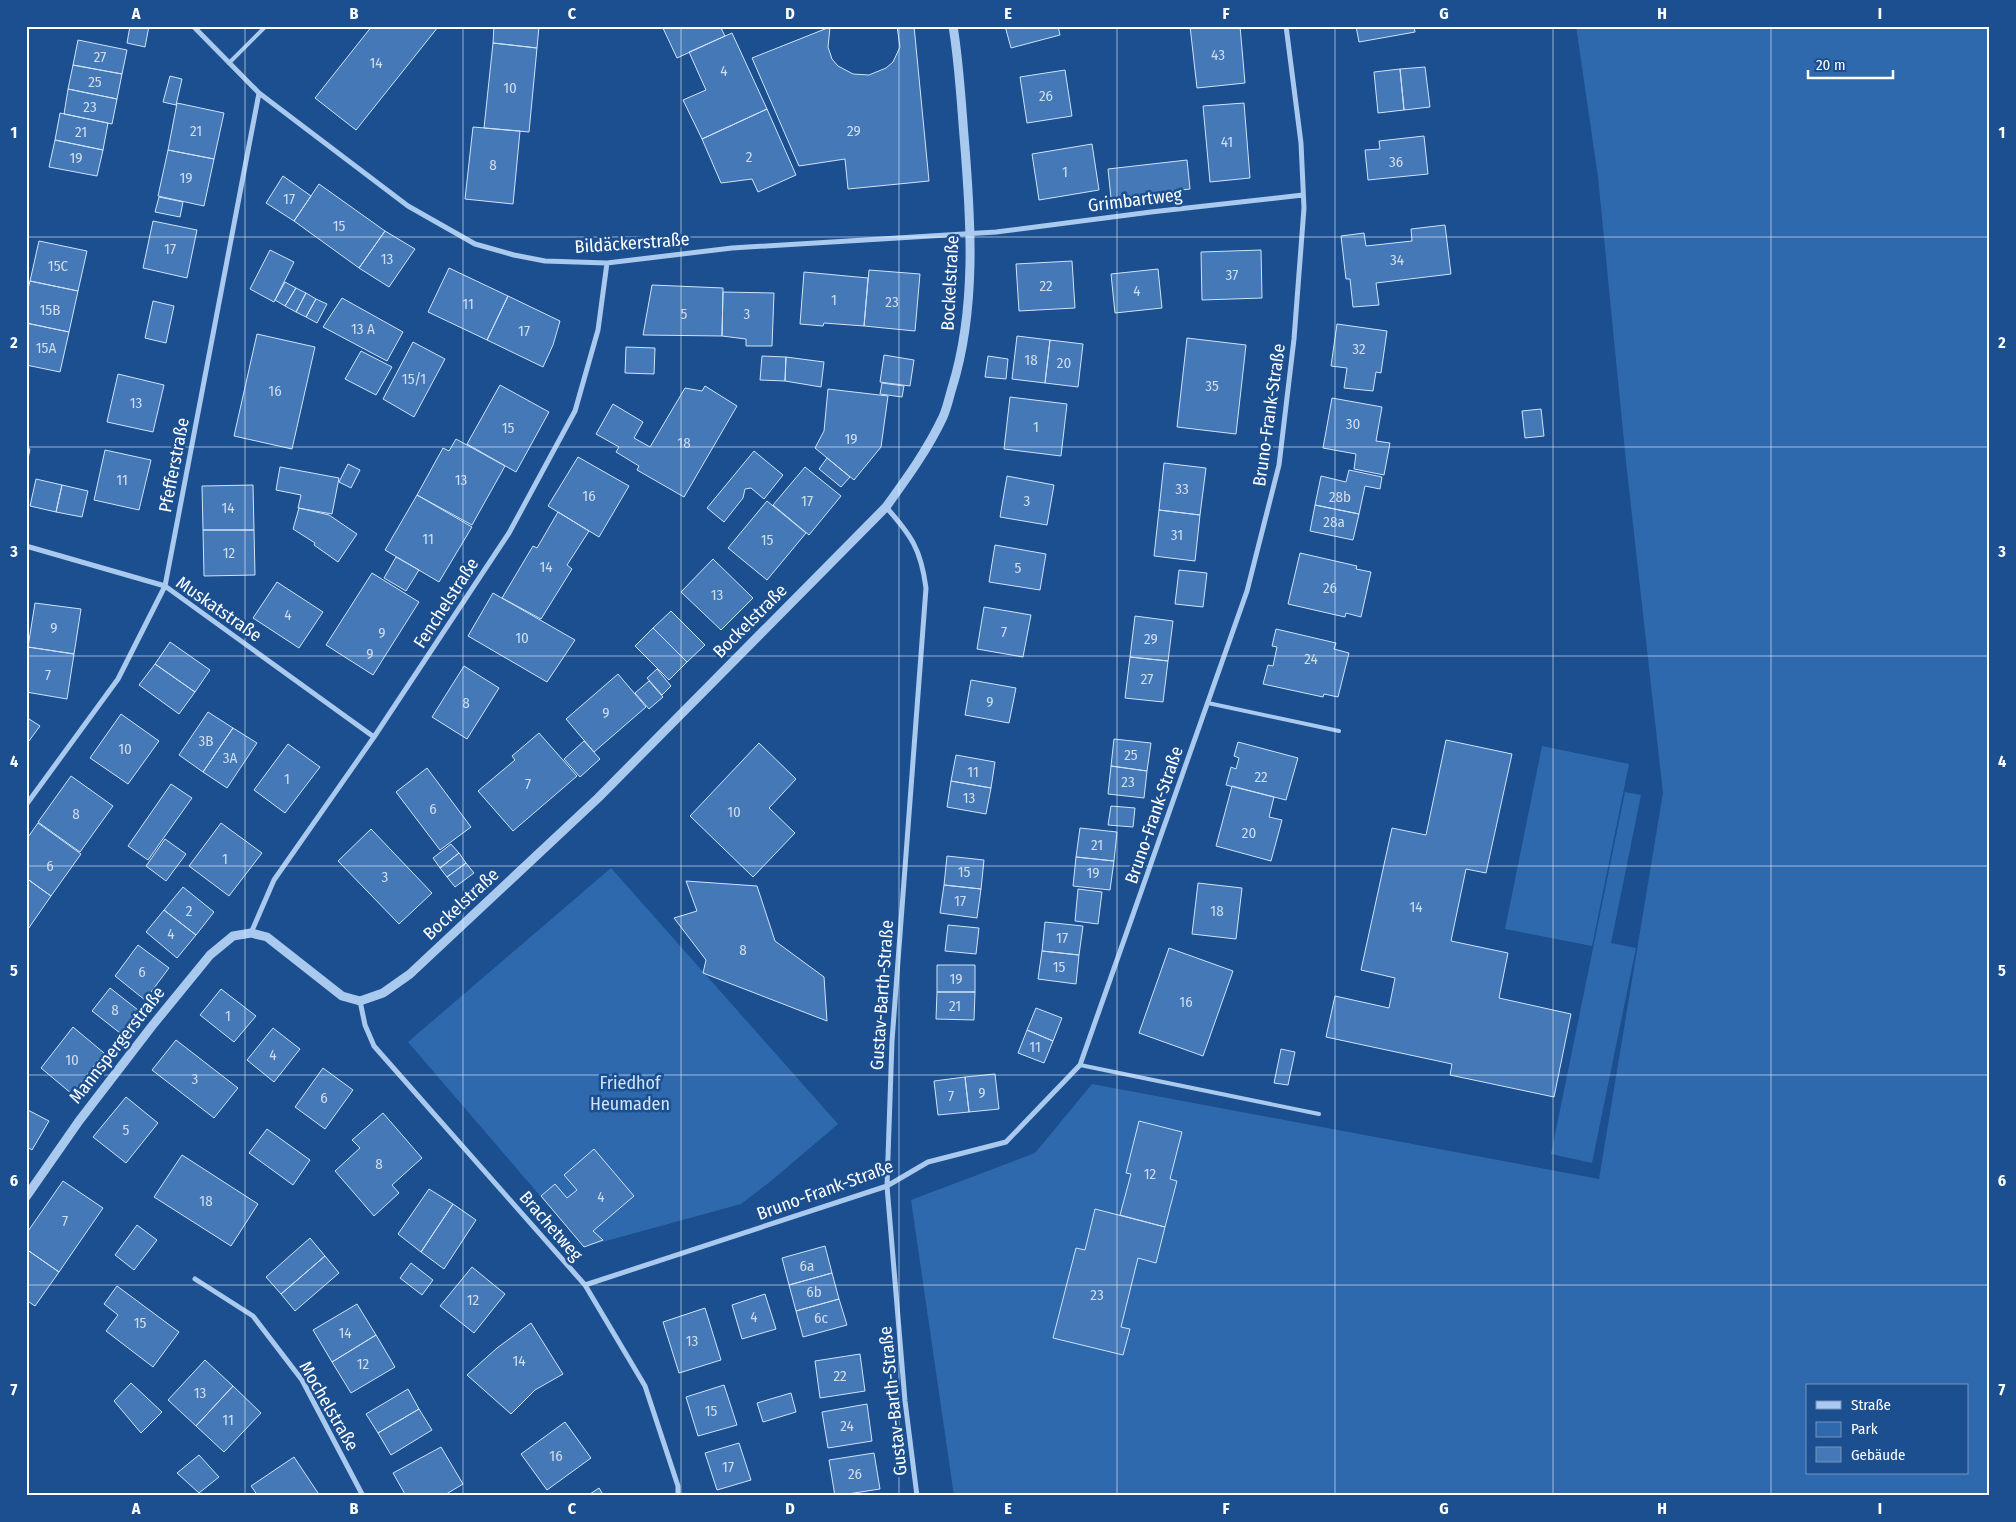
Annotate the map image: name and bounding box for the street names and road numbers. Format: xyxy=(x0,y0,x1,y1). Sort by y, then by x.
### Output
street label: Grimbartweg xyxy=(1087,183,1184,217)
street label: Bildäckerstraße xyxy=(574,228,690,258)
street label: Bockelstraße xyxy=(937,235,963,331)
street label: Bruno-Frank-Straße xyxy=(1248,342,1290,488)
street label: Pfefferstraße xyxy=(154,416,194,514)
street label: Fenchelstraße xyxy=(409,554,483,652)
street label: Muskatstraße xyxy=(172,571,266,647)
street label: Bockelstraße xyxy=(708,579,792,663)
street label: Bruno-Frank-Straße xyxy=(1120,743,1188,887)
street label: Bockelstraße xyxy=(419,863,504,945)
street label: Gustav-Barth-Straße xyxy=(866,919,898,1071)
street label: Mannspergerstraße xyxy=(64,982,170,1108)
street label: Bruno-Frank-Straße xyxy=(754,1155,897,1225)
street label: Brachetweg xyxy=(515,1187,588,1266)
street label: Gustav-Barth-Straße xyxy=(874,1325,912,1477)
street label: Mochelstraße xyxy=(295,1357,364,1455)

